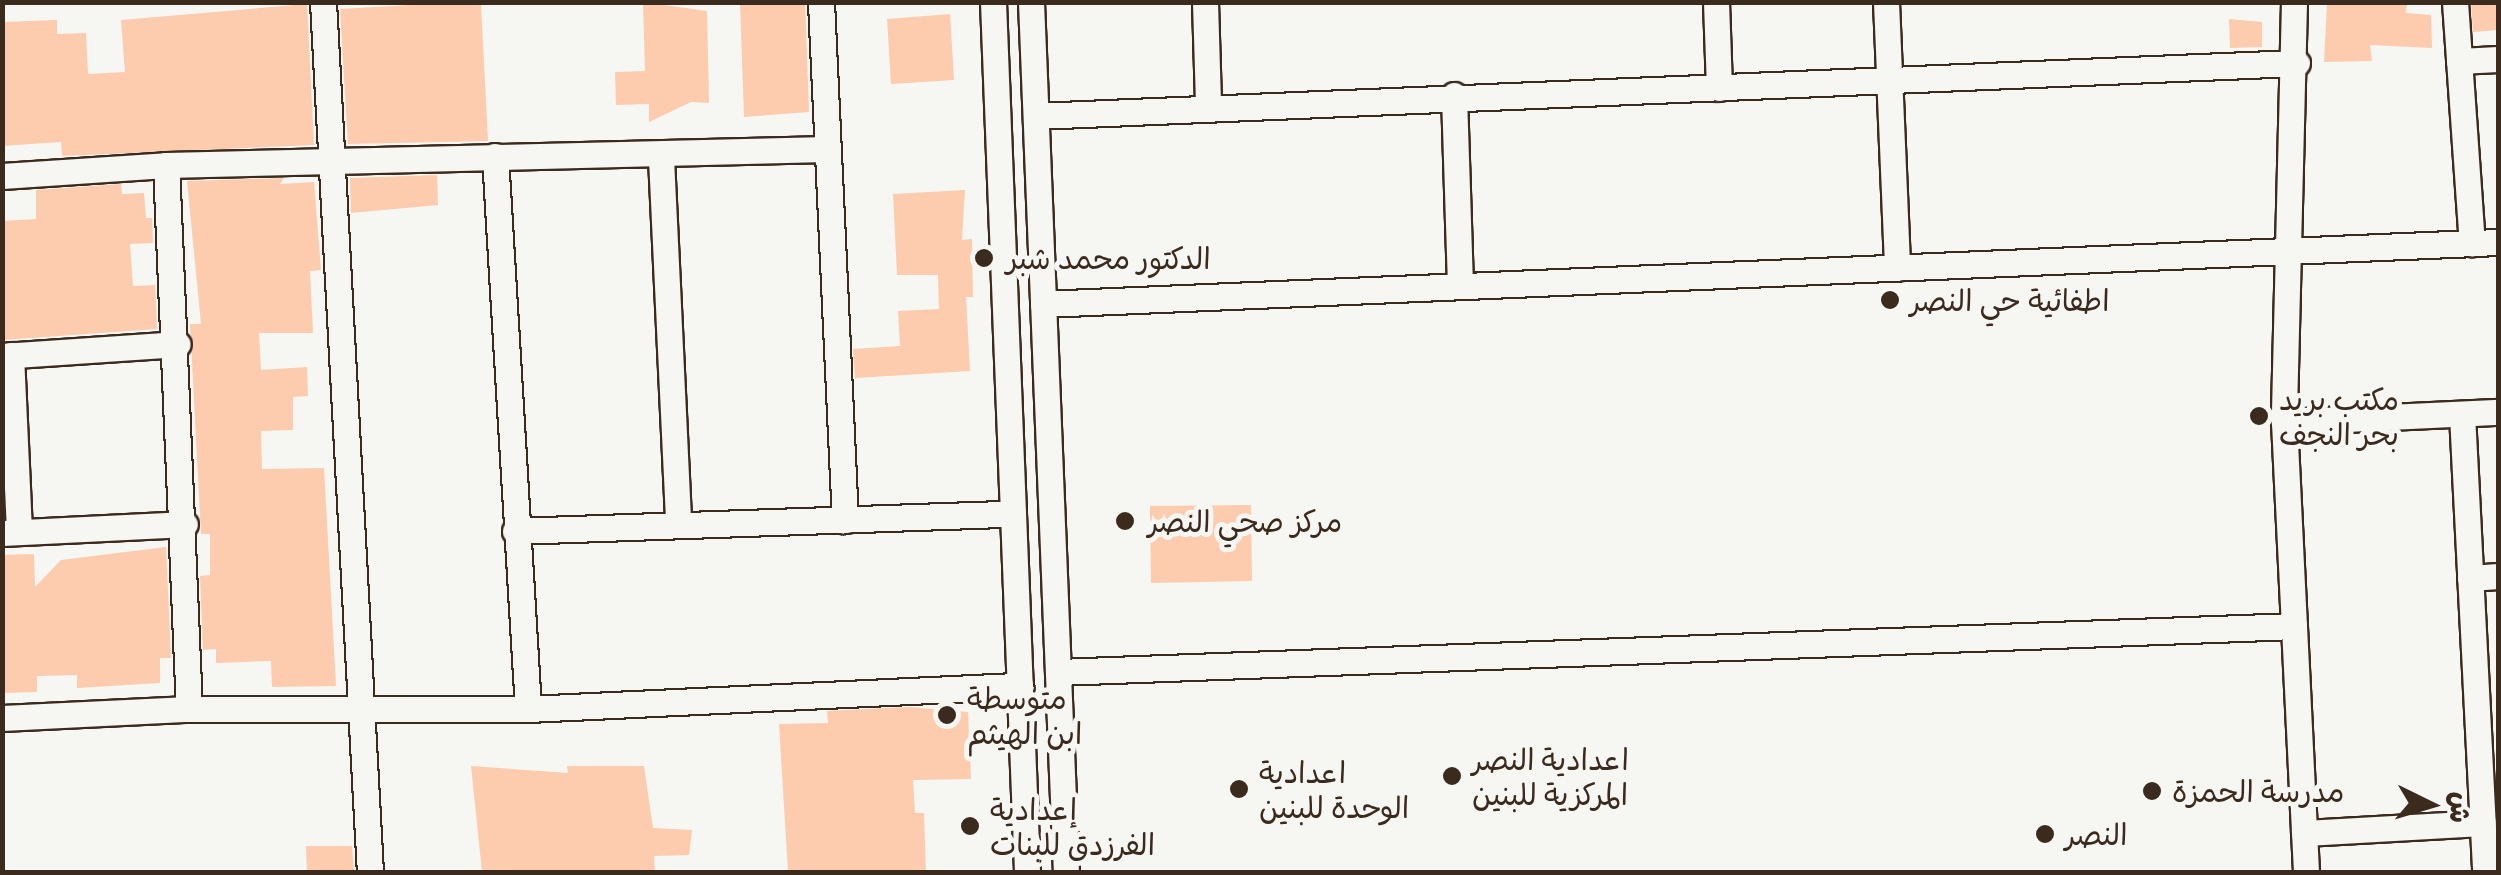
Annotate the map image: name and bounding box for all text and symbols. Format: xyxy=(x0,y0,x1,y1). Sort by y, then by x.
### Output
place label: الدكتور محمد شبر xyxy=(1006,240,1211,276)
marker: الدكتور محمد شبر xyxy=(971,245,997,271)
place label: اطفائية حي النصر xyxy=(1910,282,2110,318)
marker: اطفائية حي النصر xyxy=(1879,289,1901,311)
place label: مكتب بريد بحر النجف xyxy=(2279,381,2399,452)
marker: مكتب بريد بحر النجف xyxy=(2248,405,2270,427)
place label: مركز صحي النصر xyxy=(1148,503,1342,539)
marker: مركز صحي النصر xyxy=(1112,508,1138,534)
place label: متوسطة ابن الهيثم xyxy=(967,680,1082,750)
marker: متوسطة ابن الهيثم xyxy=(936,704,958,726)
place label: اعدادية النصر المركزية للبنين xyxy=(1472,741,1629,812)
place label: اعدادية الوحدة للبنين xyxy=(1259,754,1409,824)
north arrow xyxy=(2381,755,2481,855)
marker: اعدادية النصر المركزية للبنين xyxy=(1441,765,1463,787)
place label: مدرسة الحمزة xyxy=(2172,773,2345,809)
marker: اعدادية الوحدة للبنين xyxy=(1228,778,1250,800)
marker: مدرسة الحمزة xyxy=(2141,780,2163,802)
place label: إعدادية الفرزدق للبنات xyxy=(990,791,1155,862)
text: ش xyxy=(2442,791,2480,825)
marker: إعدادية الفرزدق للبنات xyxy=(959,815,981,837)
place label: النصر xyxy=(2065,816,2127,852)
marker: النصر xyxy=(2034,823,2056,845)

